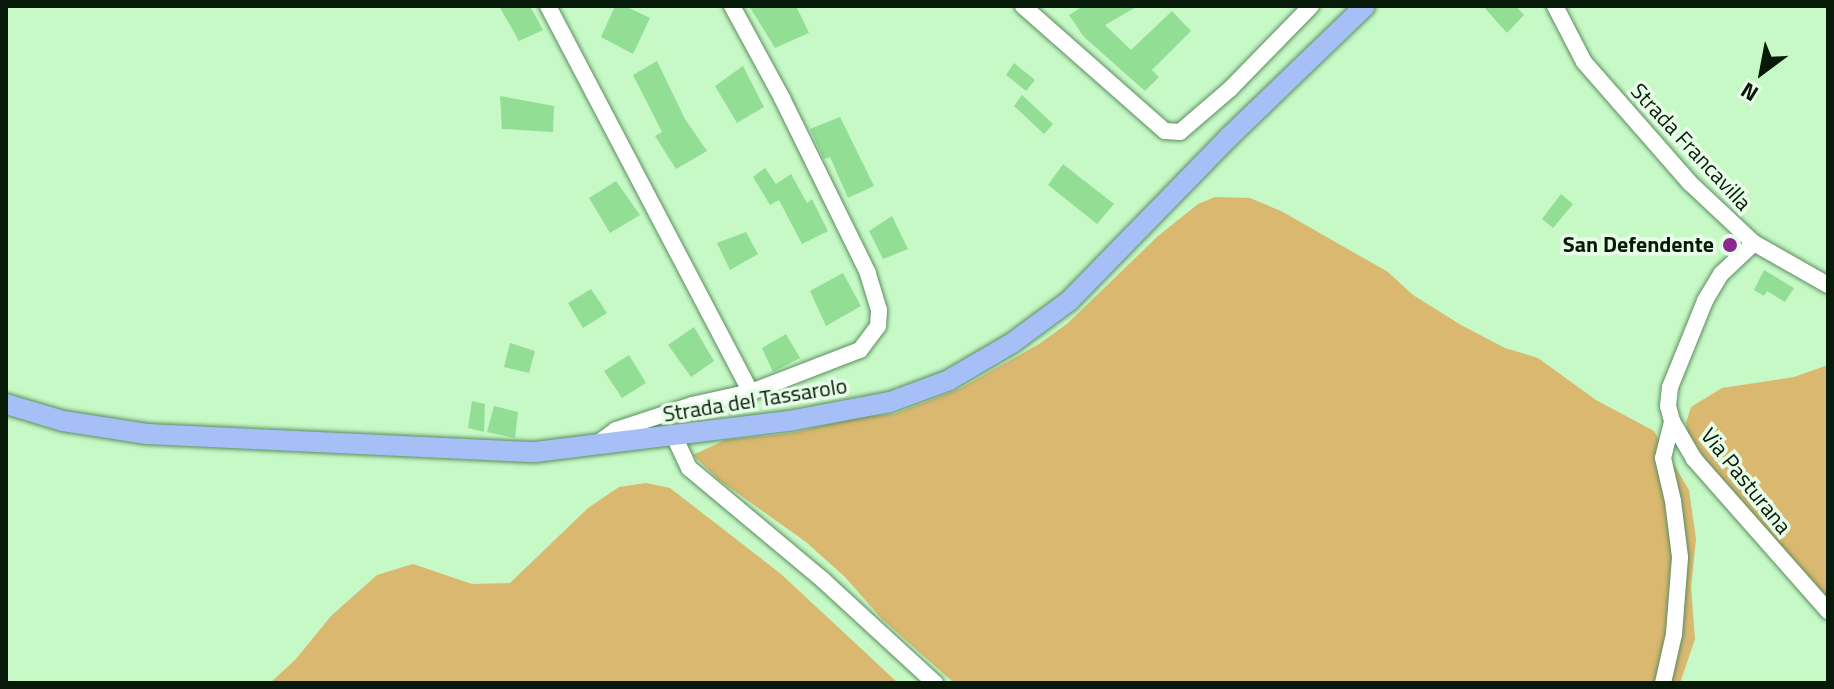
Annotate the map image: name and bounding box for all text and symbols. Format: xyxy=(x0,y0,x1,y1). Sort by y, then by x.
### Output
north arrow xyxy=(1722,32,1802,112)
text: N xyxy=(1734,74,1765,111)
street label: Strada Francavilla xyxy=(1625,78,1757,216)
place label: San Defendente xyxy=(1563,232,1714,258)
marker: San Defendente xyxy=(1721,236,1739,254)
street label: Strada del Tassarolo xyxy=(661,372,849,428)
street label: Via Pasturana xyxy=(1695,423,1797,539)

